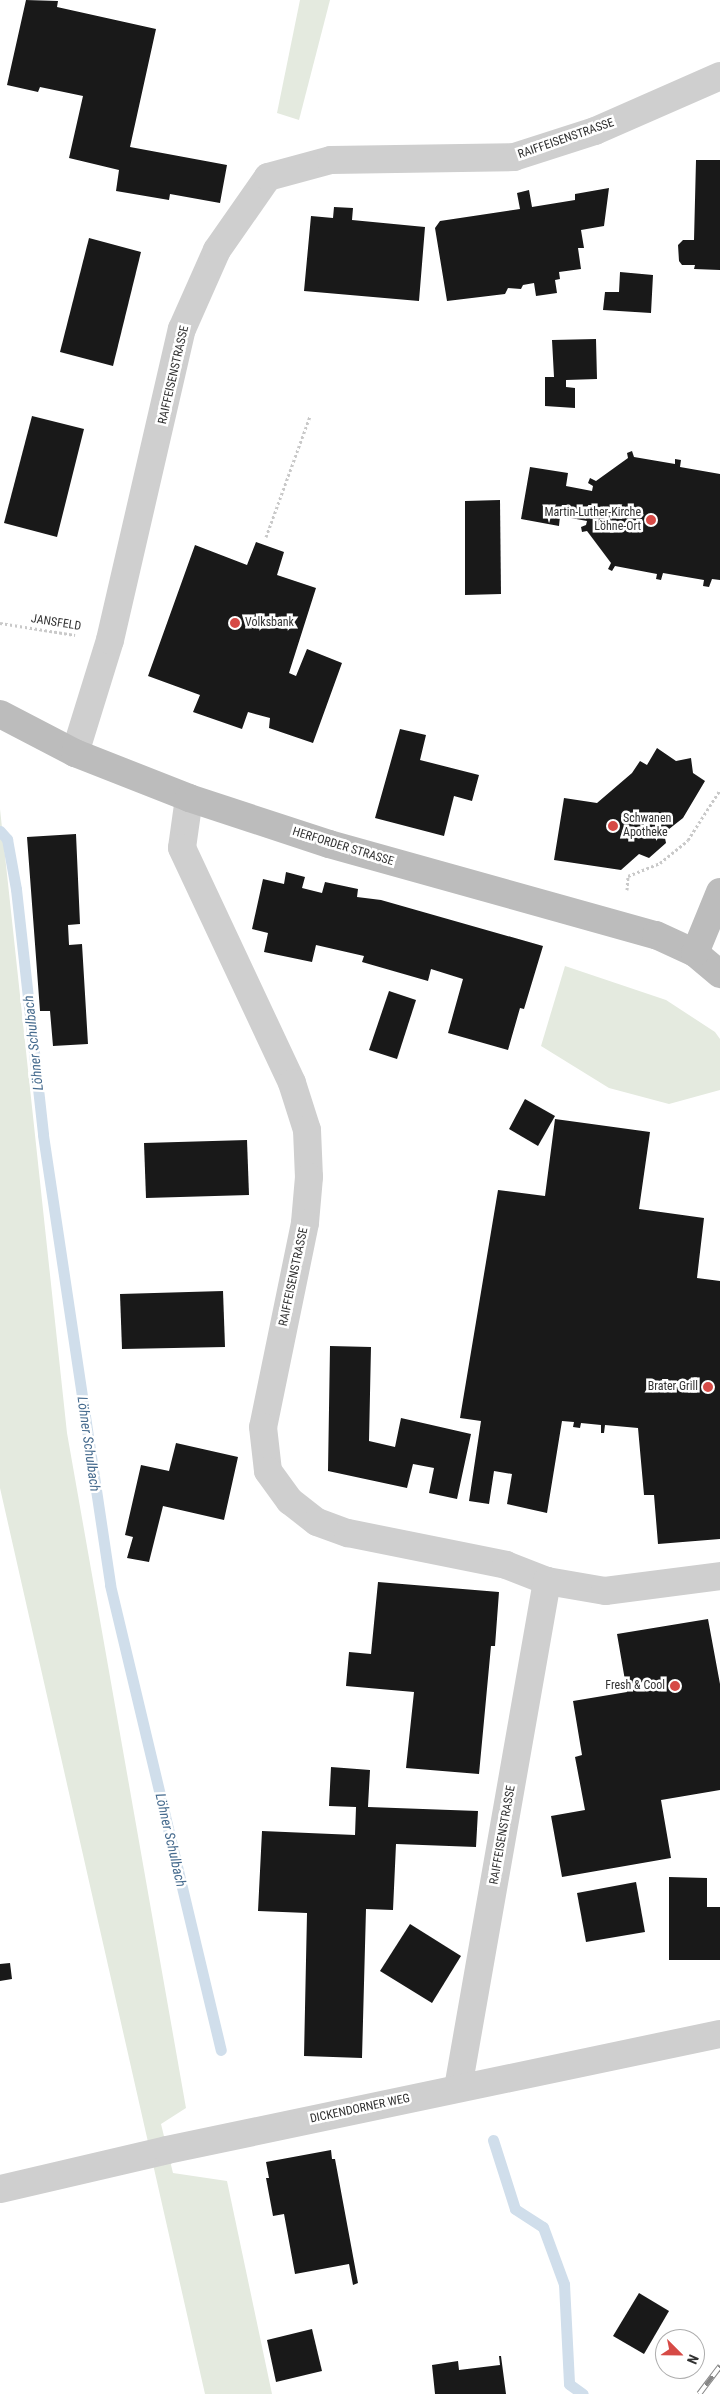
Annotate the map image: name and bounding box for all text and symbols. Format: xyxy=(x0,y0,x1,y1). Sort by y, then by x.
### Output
street label: RAIFFEISENSTRASSE xyxy=(516,116,616,162)
street label: RAIFFEISENSTRASSE xyxy=(156,324,192,426)
place label: Martin-Luther-Kirche Löhne-Ort xyxy=(544,506,641,534)
marker: Martin-Luther-Kirche Löhne-Ort xyxy=(645,514,657,526)
street label: JANSFELD xyxy=(30,612,82,634)
place label: Volksbank xyxy=(245,616,294,630)
marker: Volksbank xyxy=(229,617,241,629)
place label: Schwanen Apotheke xyxy=(623,812,671,840)
marker: Schwanen Apotheke xyxy=(607,820,619,832)
street label: HERFORDER STRASSE xyxy=(291,825,395,869)
water label: Löhner Schulbach xyxy=(20,995,46,1091)
street label: RAIFFEISENSTRASSE xyxy=(277,1226,311,1328)
place label: Brater Grill xyxy=(648,1380,698,1394)
marker: Brater Grill xyxy=(702,1381,714,1393)
water label: Löhner Schulbach xyxy=(74,1395,104,1493)
place label: Fresh & Cool xyxy=(605,1679,665,1693)
marker: Fresh & Cool xyxy=(669,1680,681,1692)
street label: RAIFFEISENSTRASSE xyxy=(487,1784,519,1886)
water label: Löhner Schulbach xyxy=(152,1791,190,1889)
street label: DICKENDORNER WEG xyxy=(309,2091,411,2127)
north arrow xyxy=(655,2329,705,2379)
text: N xyxy=(684,2352,702,2367)

